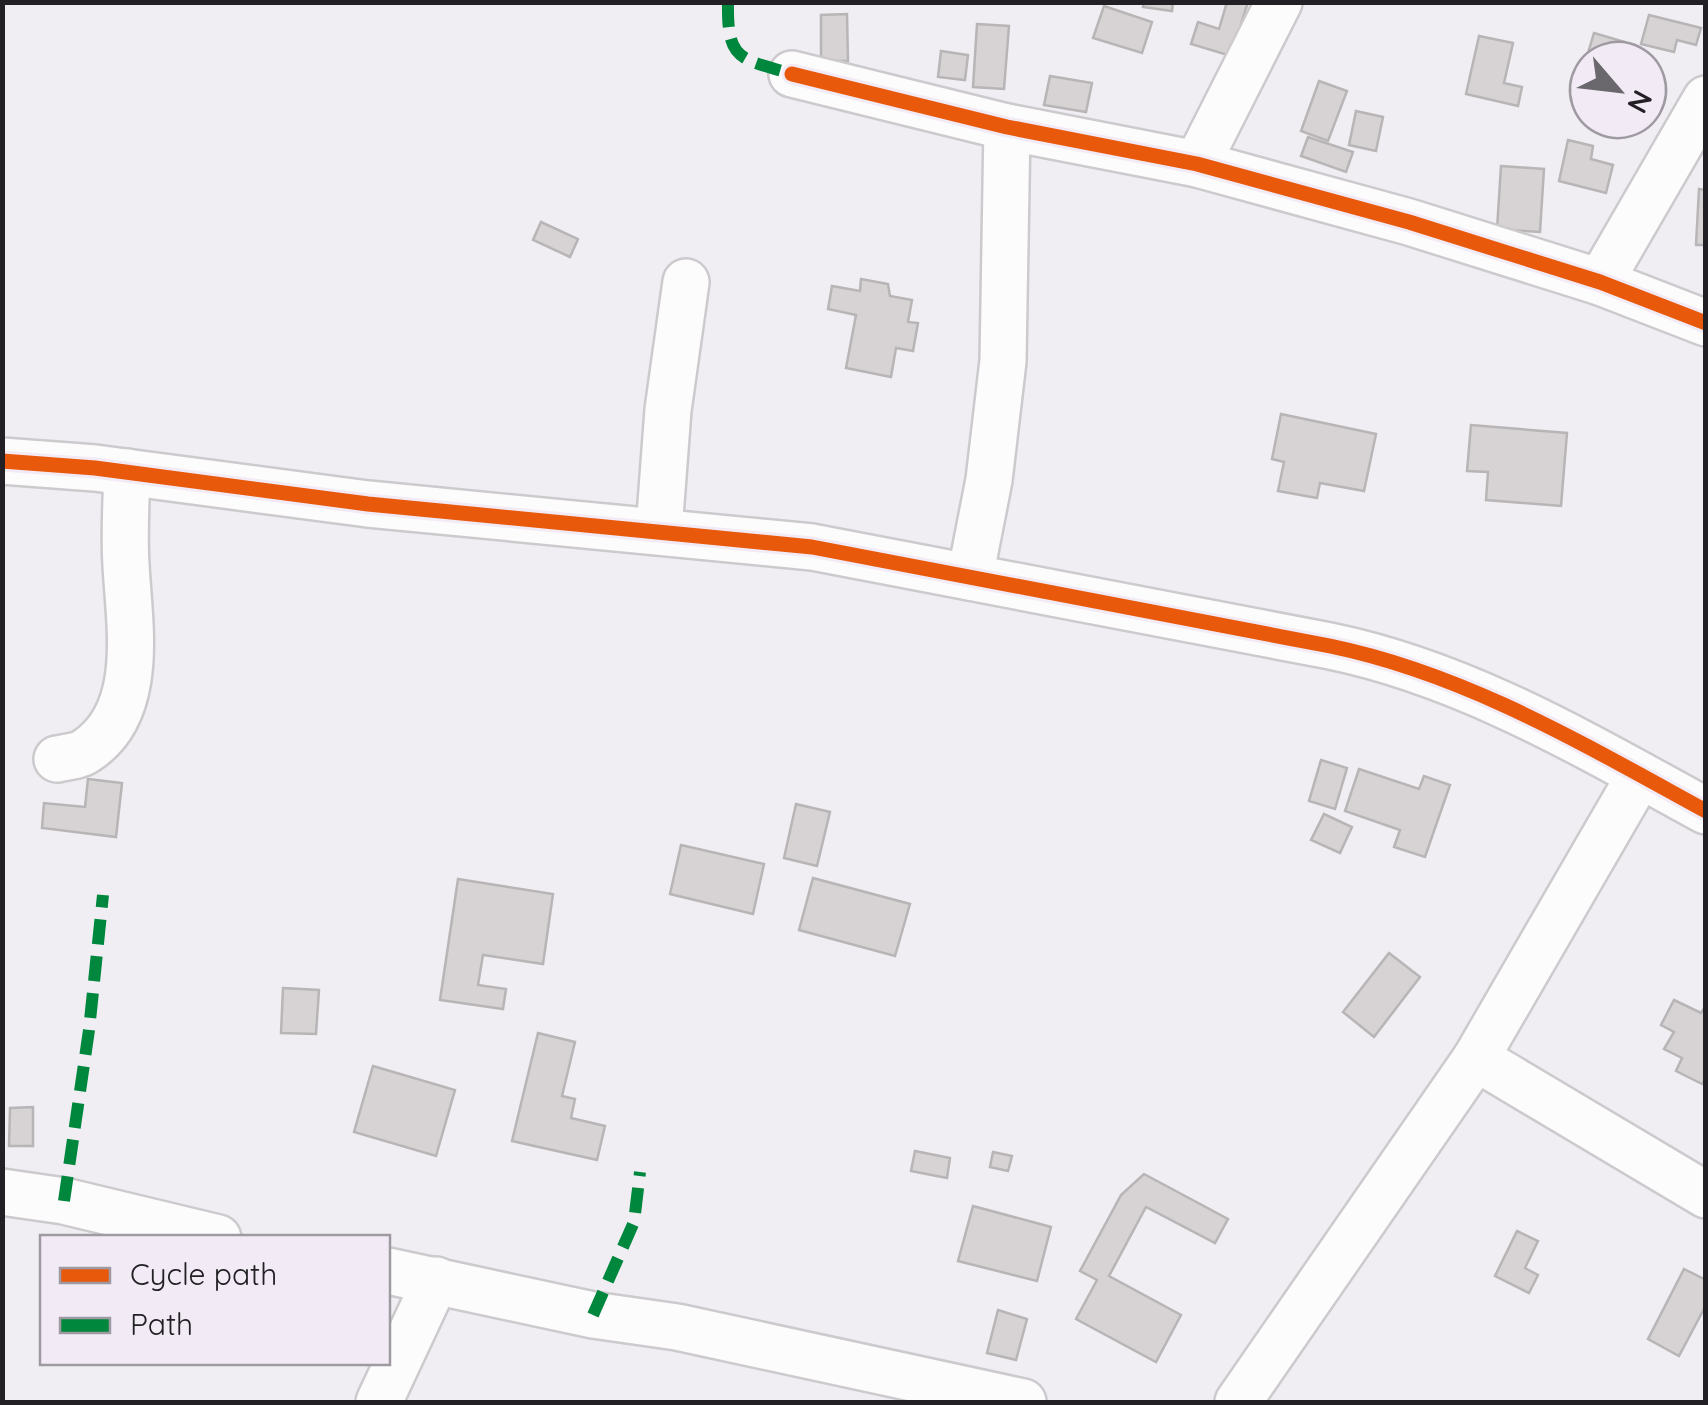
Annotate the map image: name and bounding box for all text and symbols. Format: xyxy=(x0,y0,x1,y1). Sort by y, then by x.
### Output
north arrow xyxy=(1568,40,1668,140)
text: N xyxy=(1620,85,1661,119)
legend xyxy=(40,1235,390,1365)
text: Cycle path xyxy=(130,1255,277,1293)
text: Path xyxy=(130,1305,193,1343)

